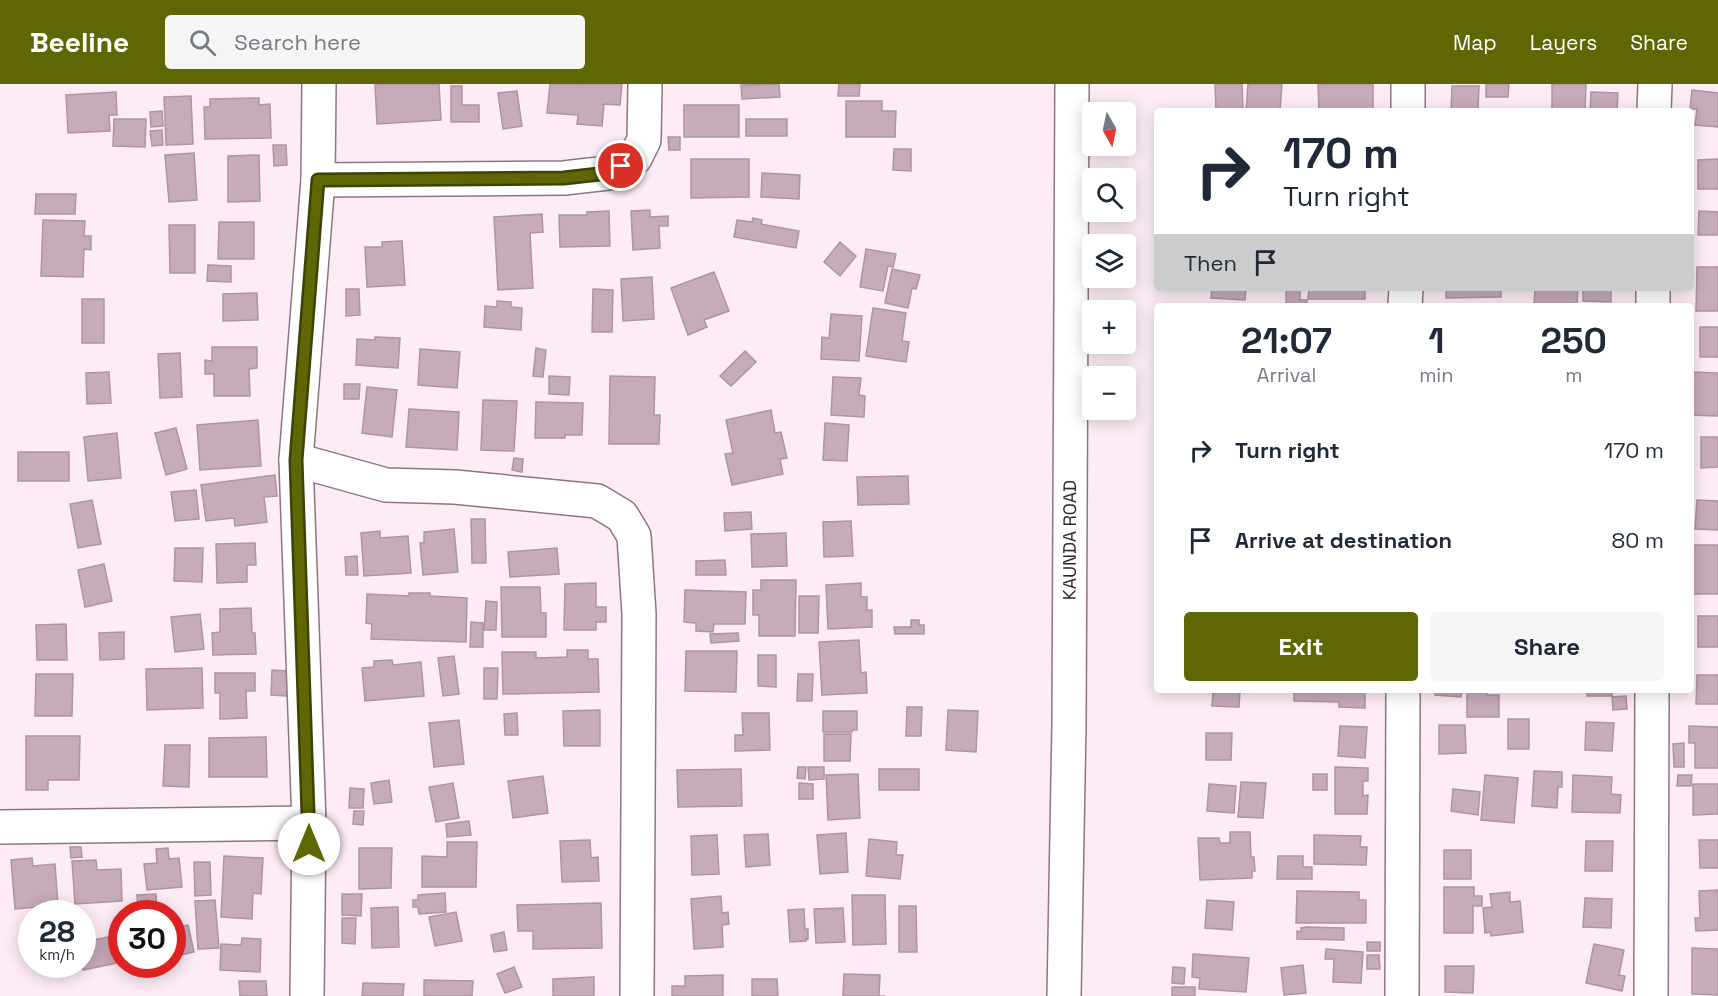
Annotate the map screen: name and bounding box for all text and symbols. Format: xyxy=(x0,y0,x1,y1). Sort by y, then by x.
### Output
search box xyxy=(165,15,585,69)
text: Beeline xyxy=(30,24,129,60)
icon: search xyxy=(186,26,219,59)
text: Search here xyxy=(234,28,361,56)
text: Map xyxy=(1453,29,1497,56)
text: Layers xyxy=(1530,29,1597,56)
text: Share xyxy=(1630,29,1688,56)
north arrow xyxy=(1082,102,1136,156)
map controls xyxy=(1082,102,1136,420)
text: 170 m xyxy=(1283,127,1399,180)
icon: right xyxy=(1184,132,1262,210)
pin xyxy=(595,140,646,191)
icon: arrive xyxy=(604,149,637,182)
button: search xyxy=(1082,168,1136,222)
text: Turn right xyxy=(1283,179,1410,214)
button: layers xyxy=(1082,234,1136,288)
icon: arrive xyxy=(1249,246,1282,279)
text: Then xyxy=(1184,249,1237,277)
button: + xyxy=(1082,300,1136,354)
text: 21:07 xyxy=(1241,318,1332,364)
text: 1 xyxy=(1428,318,1444,364)
text: 250 xyxy=(1541,318,1607,364)
text: Arrival xyxy=(1257,362,1316,388)
text: min xyxy=(1419,362,1454,388)
text: m xyxy=(1565,362,1582,388)
button: − xyxy=(1082,366,1136,420)
icon: right xyxy=(1184,434,1217,467)
text: Turn right xyxy=(1235,436,1340,464)
text: 170 m xyxy=(1604,436,1664,464)
street label: KAUNDA ROAD xyxy=(1058,480,1081,600)
icon: arrive xyxy=(1184,524,1217,557)
text: Arrive at destination xyxy=(1235,526,1452,554)
text: 80 m xyxy=(1612,526,1664,554)
button: Exit xyxy=(1184,612,1418,681)
button: Share xyxy=(1430,612,1664,681)
position arrow xyxy=(277,812,341,876)
speed limit sign: 30 xyxy=(108,900,186,978)
text: 28 xyxy=(39,912,75,951)
text: km/h xyxy=(39,945,75,964)

